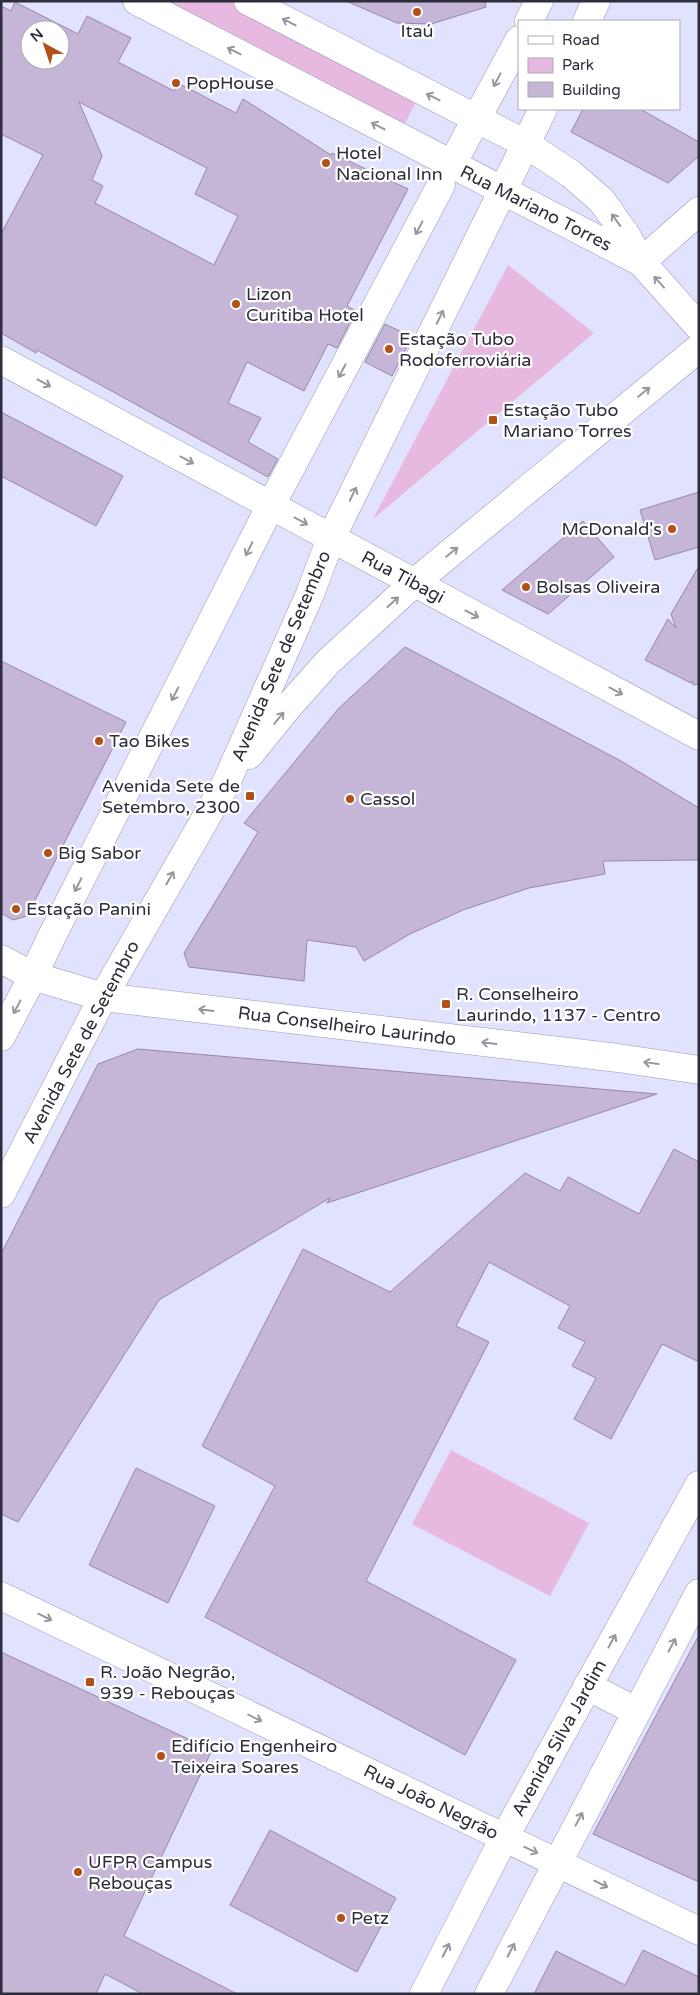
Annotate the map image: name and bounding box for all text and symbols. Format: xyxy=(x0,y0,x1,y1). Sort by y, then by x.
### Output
marker: Itaú xyxy=(411,6,423,18)
one-way arrow xyxy=(281,17,296,27)
north arrow xyxy=(20,20,70,70)
place label: Itaú xyxy=(401,20,433,42)
legend xyxy=(518,20,680,110)
text: N xyxy=(27,25,47,46)
text: Road xyxy=(562,31,600,49)
one-way arrow xyxy=(226,46,241,56)
text: Park xyxy=(562,56,594,74)
place label: PopHouse xyxy=(186,72,274,94)
one-way arrow xyxy=(492,72,502,86)
marker: PopHouse xyxy=(170,77,182,89)
text: Building xyxy=(562,81,621,99)
one-way arrow xyxy=(426,92,441,101)
one-way arrow xyxy=(371,121,386,130)
place label: Hotel Nacional Inn xyxy=(336,142,443,185)
marker: Hotel Nacional Inn xyxy=(320,157,332,169)
street label: Rua Mariano Torres xyxy=(456,160,616,256)
one-way arrow xyxy=(611,214,621,228)
one-way arrow xyxy=(413,220,423,235)
one-way arrow xyxy=(653,276,665,289)
place label: Lizon Curitiba Hotel xyxy=(246,283,364,326)
marker: Lizon Curitiba Hotel xyxy=(230,298,242,310)
one-way arrow xyxy=(436,310,445,325)
place label: Estação Tubo Rodoferroviária xyxy=(399,328,531,371)
marker: Estação Tubo Rodoferroviária xyxy=(383,343,395,355)
one-way arrow xyxy=(337,364,347,379)
one-way arrow xyxy=(36,379,51,388)
one-way arrow xyxy=(638,387,651,398)
place label: Estação Tubo Mariano Torres xyxy=(503,399,632,442)
marker: Estação Tubo Mariano Torres xyxy=(487,414,499,426)
one-way arrow xyxy=(179,456,194,466)
one-way arrow xyxy=(348,487,358,502)
one-way arrow xyxy=(293,517,308,527)
place label: McDonald's xyxy=(562,518,662,540)
marker: McDonald's xyxy=(666,523,678,535)
one-way arrow xyxy=(244,541,253,556)
street label: Rua Tibagi xyxy=(358,546,448,608)
one-way arrow xyxy=(445,546,458,557)
street label: Avenida Sete de Setembro xyxy=(227,547,335,765)
place label: Bolsas Oliveira xyxy=(536,576,660,598)
marker: Bolsas Oliveira xyxy=(520,581,532,593)
one-way arrow xyxy=(386,596,399,608)
one-way arrow xyxy=(465,609,480,619)
one-way arrow xyxy=(170,686,180,701)
one-way arrow xyxy=(608,686,623,696)
one-way arrow xyxy=(273,712,284,725)
place label: Tao Bikes xyxy=(109,730,190,752)
marker: Tao Bikes xyxy=(93,735,105,747)
place label: Avenida Sete de Setembro, 2300 xyxy=(102,775,240,818)
place label: Cassol xyxy=(360,788,415,810)
marker: Avenida Sete de Setembro, 2300 xyxy=(244,790,256,802)
marker: Cassol xyxy=(344,793,356,805)
place label: Big Sabor xyxy=(58,842,141,864)
marker: Big Sabor xyxy=(42,847,54,859)
one-way arrow xyxy=(166,872,176,886)
one-way arrow xyxy=(73,877,82,892)
place label: Estação Panini xyxy=(26,898,151,920)
marker: Estação Panini xyxy=(10,903,22,915)
street label: Avenida Sete de Setembro xyxy=(18,937,144,1147)
place label: R. Conselheiro Laurindo, 1137 - Centro xyxy=(456,983,661,1026)
marker: R. Conselheiro Laurindo, 1137 - Centro xyxy=(440,998,452,1010)
one-way arrow xyxy=(12,999,22,1014)
street label: Rua Conselheiro Laurindo xyxy=(237,1002,458,1050)
one-way arrow xyxy=(199,1004,215,1014)
one-way arrow xyxy=(482,1038,498,1048)
one-way arrow xyxy=(643,1058,659,1068)
one-way arrow xyxy=(37,1613,52,1622)
one-way arrow xyxy=(607,1634,617,1649)
one-way arrow xyxy=(667,1637,677,1652)
street label: Avenida Silva Jardim xyxy=(507,1656,611,1820)
place label: R. João Negrão, 939 - Rebouças xyxy=(100,1661,235,1704)
marker: R. João Negrão, 939 - Rebouças xyxy=(84,1676,96,1688)
one-way arrow xyxy=(247,1713,262,1723)
place label: Edifício Engenheiro Teixeira Soares xyxy=(171,1735,337,1778)
marker: Edifício Engenheiro Teixeira Soares xyxy=(155,1750,167,1762)
street label: Rua João Negrão xyxy=(360,1760,502,1844)
one-way arrow xyxy=(575,1812,584,1827)
one-way arrow xyxy=(523,1846,538,1855)
place label: UFPR Campus Rebouças xyxy=(88,1851,212,1894)
marker: UFPR Campus Rebouças xyxy=(72,1866,84,1878)
one-way arrow xyxy=(593,1879,608,1889)
place label: Petz xyxy=(351,1907,389,1929)
marker: Petz xyxy=(335,1912,347,1924)
one-way arrow xyxy=(441,1943,451,1958)
one-way arrow xyxy=(506,1943,516,1958)

